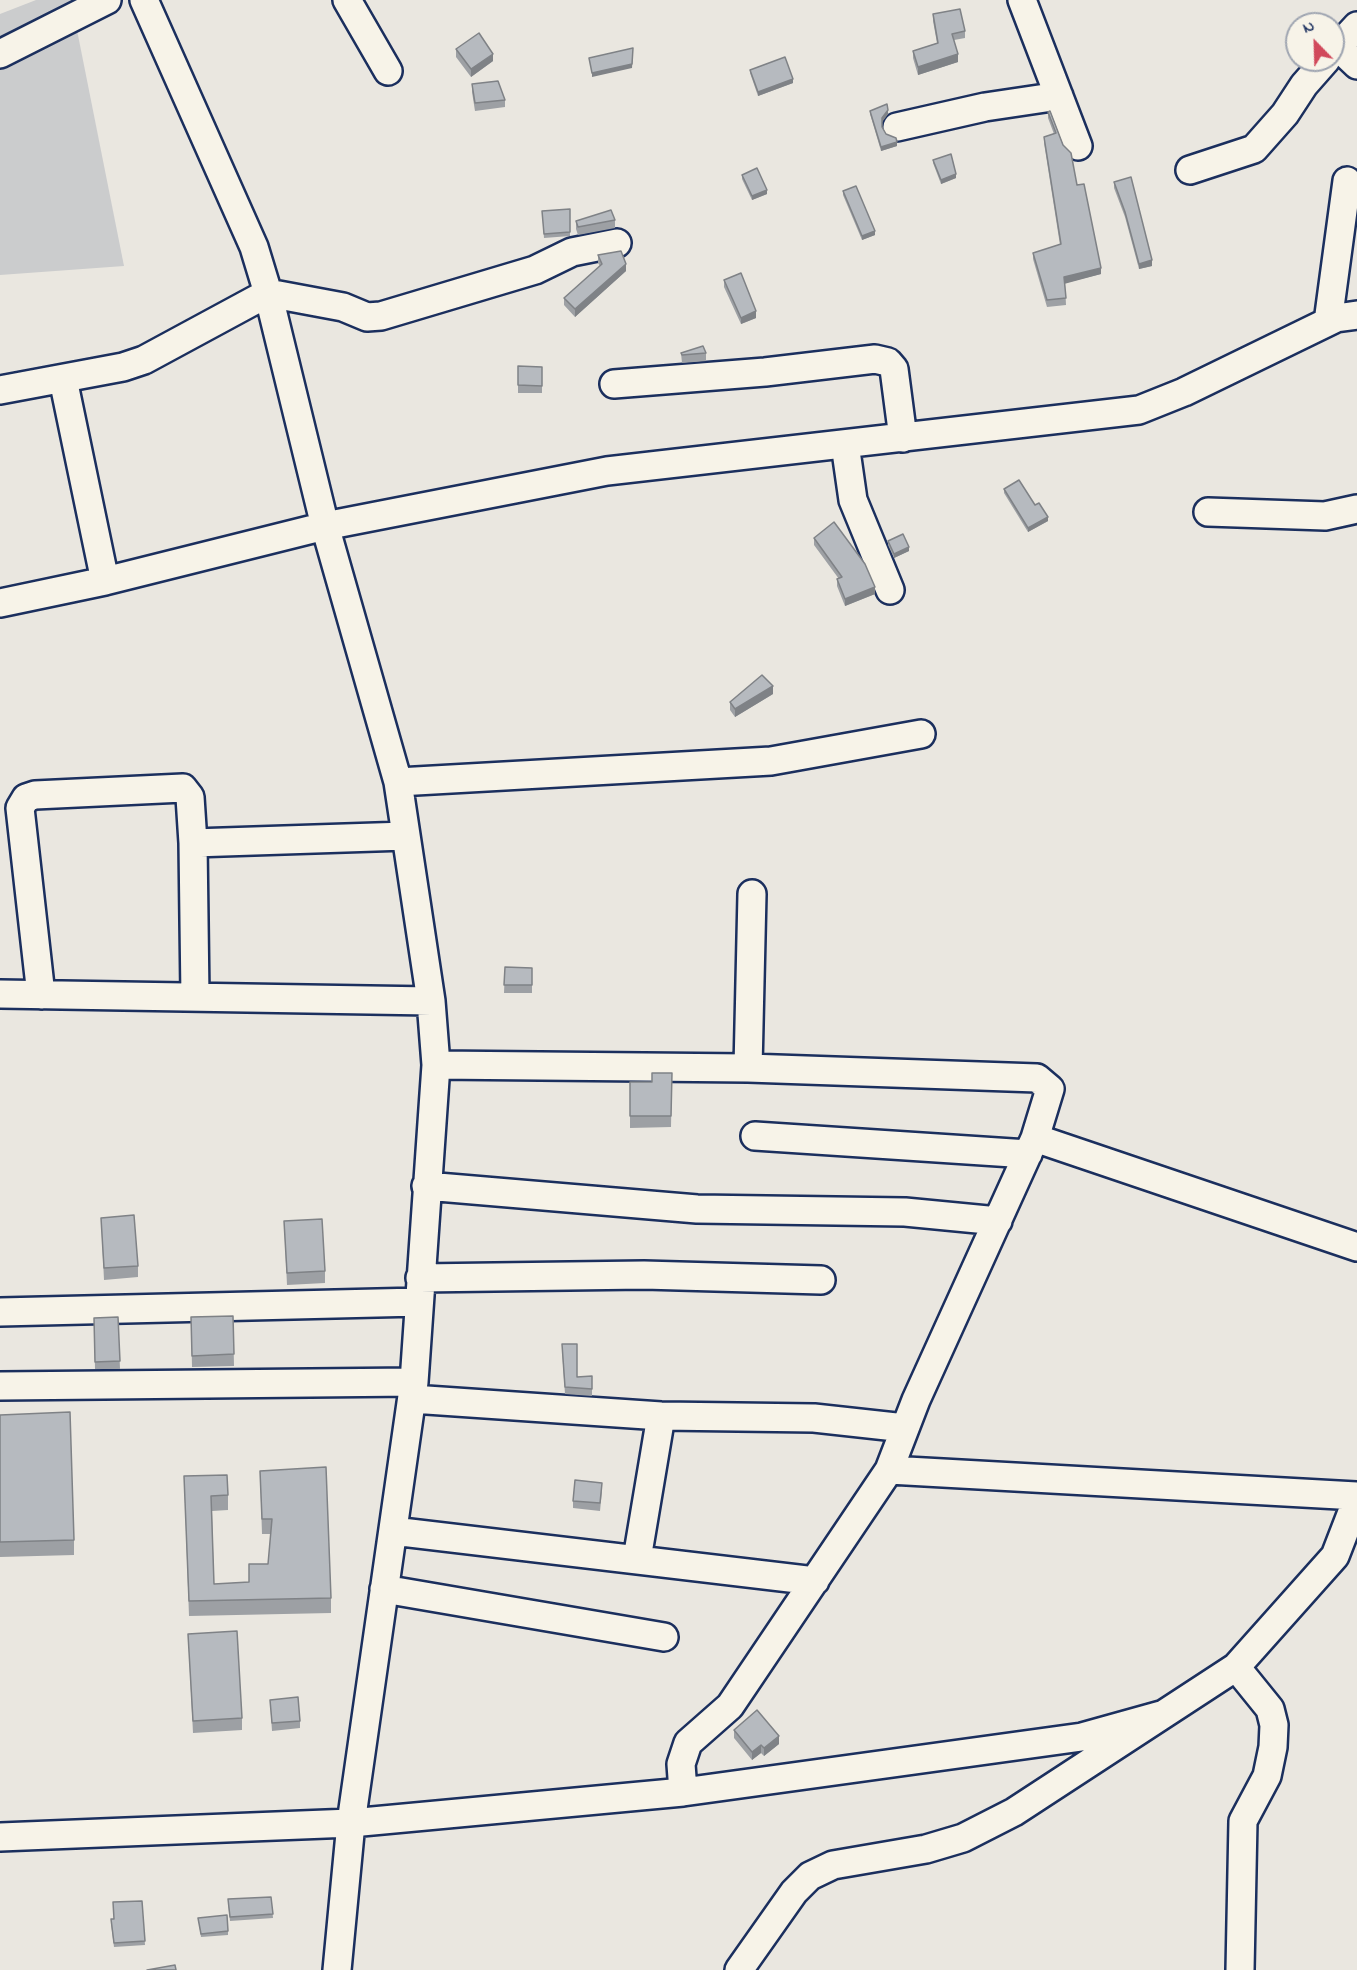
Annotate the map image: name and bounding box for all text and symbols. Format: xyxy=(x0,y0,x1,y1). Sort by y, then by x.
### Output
north arrow xyxy=(1285,12,1345,72)
text: N xyxy=(1299,14,1318,40)

